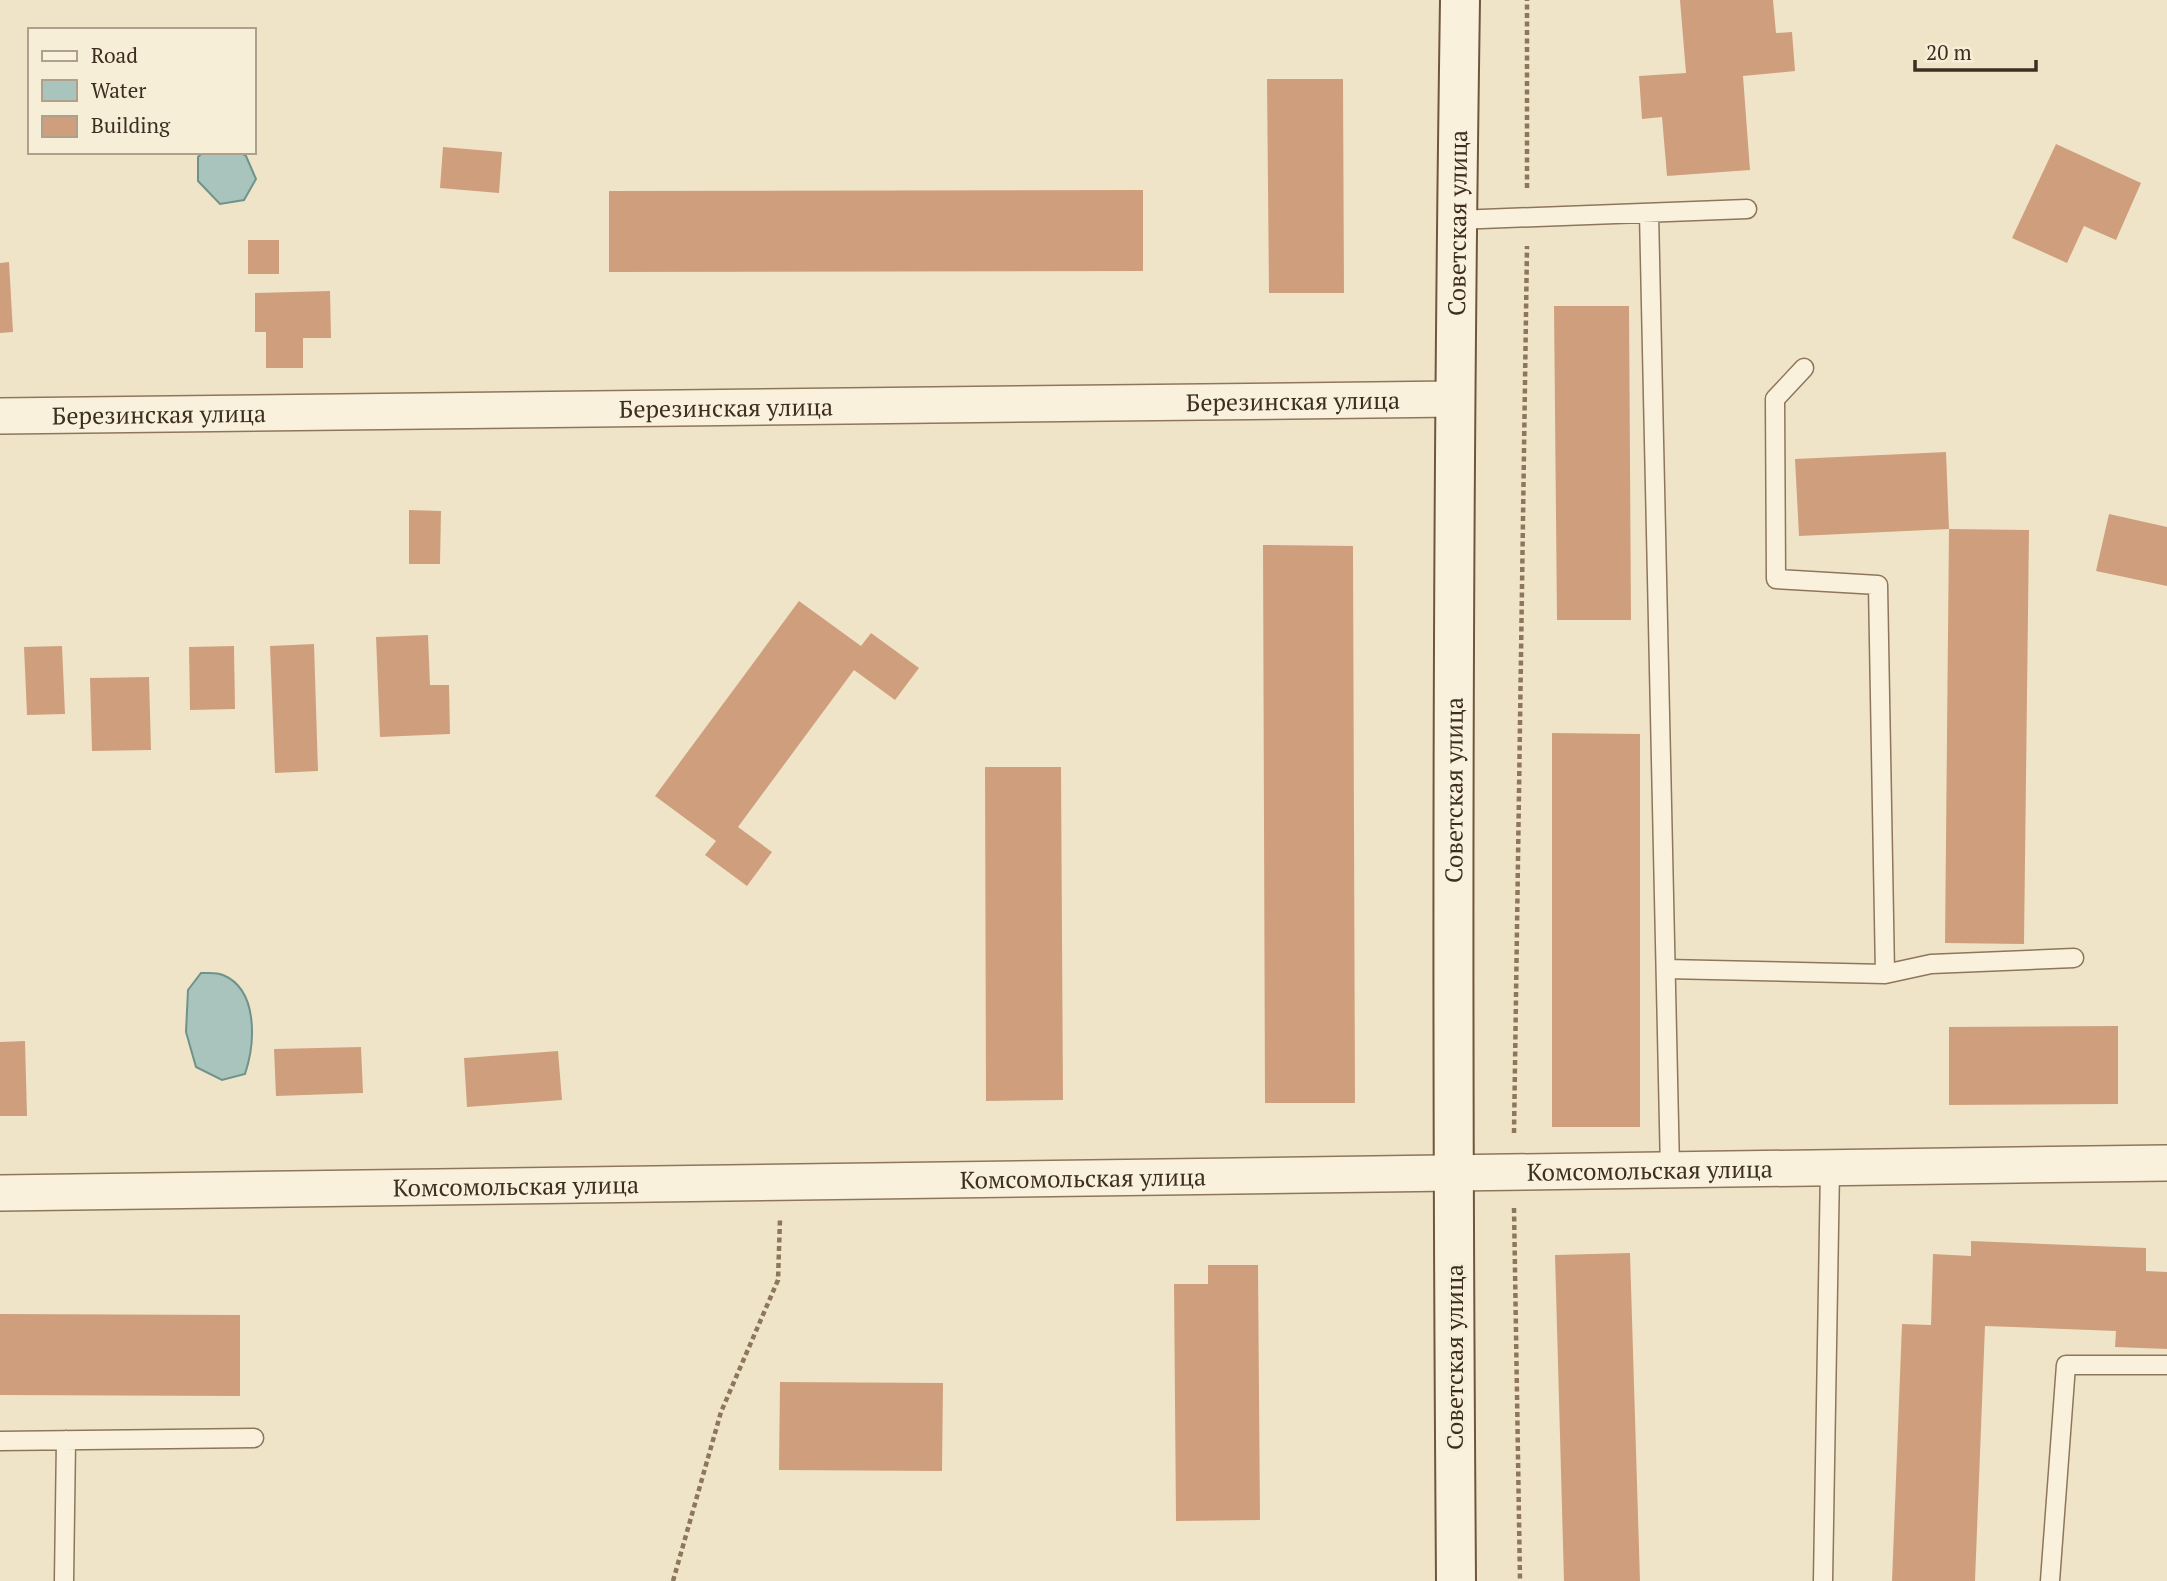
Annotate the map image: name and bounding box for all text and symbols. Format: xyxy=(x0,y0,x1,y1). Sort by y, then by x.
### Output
legend xyxy=(28,28,256,154)
scale bar xyxy=(1915,28,2036,72)
text: 20 m xyxy=(1926,38,1972,66)
text: Road xyxy=(91,41,138,69)
text: Water xyxy=(91,76,146,104)
text: Building xyxy=(91,111,171,139)
street label: Советская улица xyxy=(1440,130,1474,316)
street label: Березинская улица xyxy=(1186,384,1400,418)
street label: Березинская улица xyxy=(619,390,833,425)
street label: Березинская улица xyxy=(52,397,266,431)
street label: Советская улица xyxy=(1437,697,1470,883)
street label: Комсомольская улица xyxy=(1527,1152,1773,1188)
street label: Комсомольская улица xyxy=(960,1160,1206,1196)
street label: Комсомольская улица xyxy=(393,1168,639,1204)
street label: Советская улица xyxy=(1438,1264,1470,1450)

